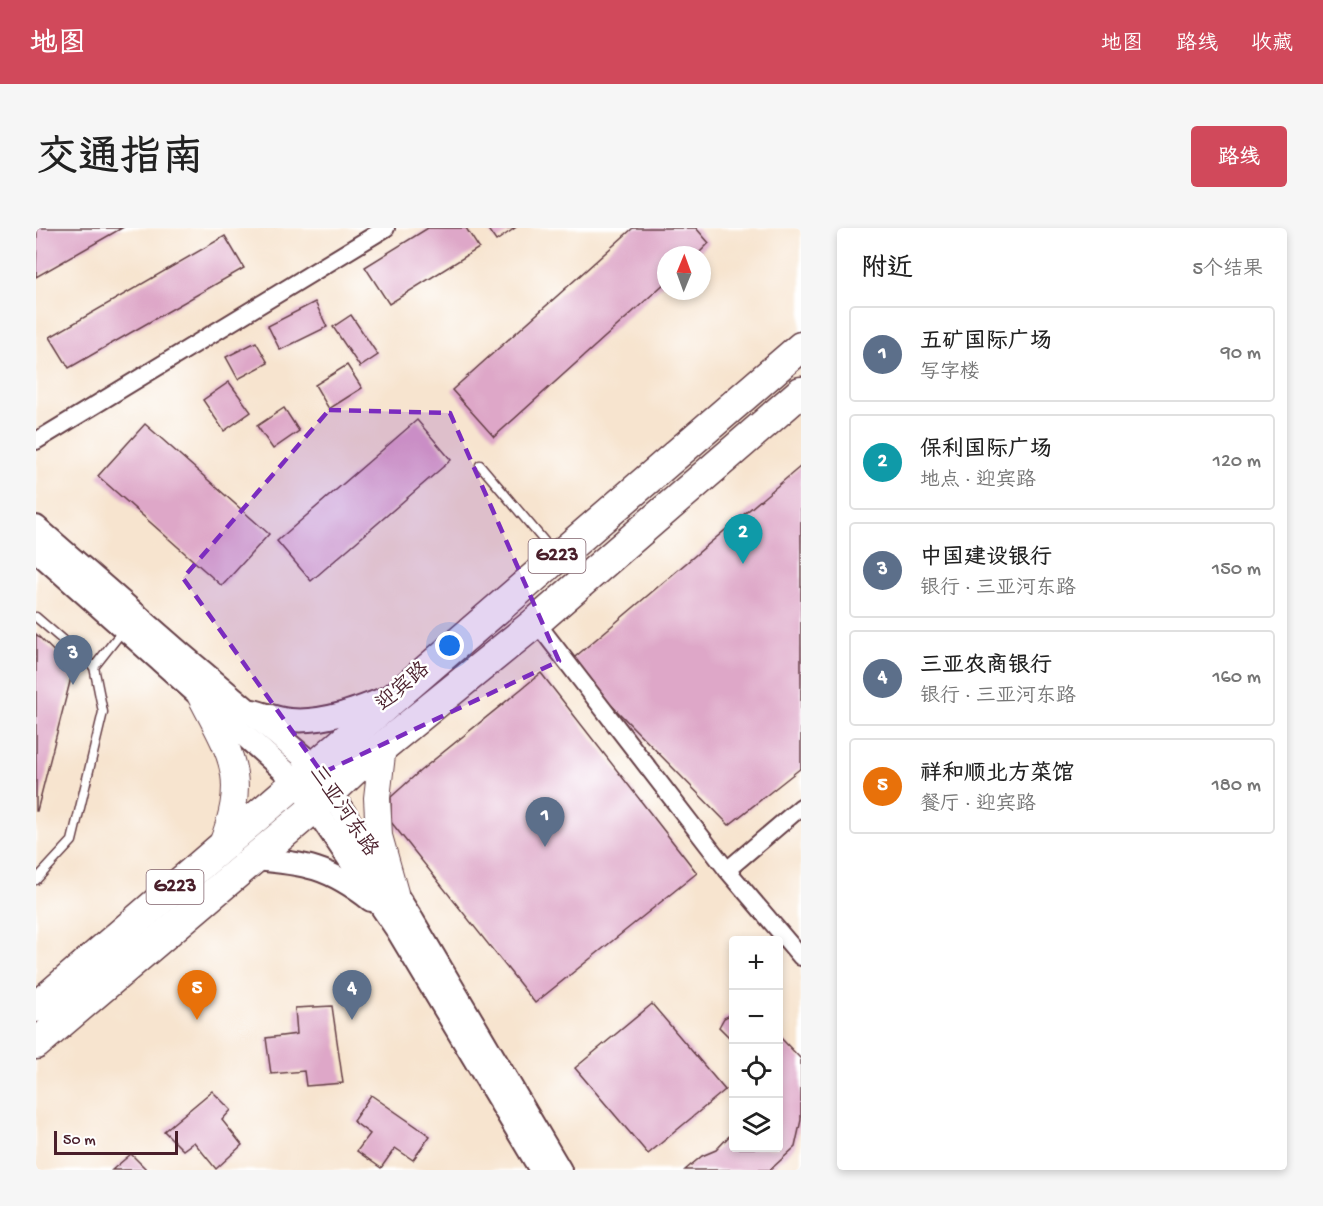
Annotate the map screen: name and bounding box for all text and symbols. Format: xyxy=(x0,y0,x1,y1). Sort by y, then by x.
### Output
text: 地图 xyxy=(30,29,86,62)
text: 地图 xyxy=(1101,33,1143,58)
text: 路线 xyxy=(1176,33,1218,58)
text: 收藏 xyxy=(1251,33,1293,58)
button: 路线 xyxy=(1191,126,1287,187)
text: 交通指南 xyxy=(36,137,204,186)
north arrow xyxy=(657,246,711,300)
text: 附近 xyxy=(861,255,913,286)
text: 5个结果 xyxy=(1192,259,1263,282)
text: 五矿国际广场 xyxy=(920,330,1052,356)
text: 1 xyxy=(878,343,887,366)
text: 90 m xyxy=(1221,343,1261,366)
text: 写字楼 xyxy=(920,362,980,385)
text: 保利国际广场 xyxy=(920,438,1052,464)
text: 2 xyxy=(878,451,887,474)
text: 120 m xyxy=(1213,451,1261,474)
text: 地点 · 迎宾路 xyxy=(920,470,1036,493)
pin: 2 xyxy=(724,514,762,564)
road number: G223 xyxy=(528,539,586,573)
text: 中国建设银行 xyxy=(920,546,1052,572)
text: 3 xyxy=(877,559,888,582)
text: 150 m xyxy=(1212,559,1261,582)
text: 银行 · 三亚河东路 xyxy=(920,578,1076,601)
your location xyxy=(435,631,464,660)
pin: 3 xyxy=(54,636,93,685)
text: 三亚农商银行 xyxy=(920,654,1052,680)
street label: 迎宾路 xyxy=(371,656,436,718)
text: 4 xyxy=(878,667,887,690)
text: 160 m xyxy=(1212,667,1261,690)
text: 银行 · 三亚河东路 xyxy=(920,686,1076,709)
street label: 三亚河东路 xyxy=(302,760,383,863)
text: 祥和顺北方菜馆 xyxy=(920,762,1074,788)
text: 5 xyxy=(877,775,888,798)
text: 180 m xyxy=(1212,775,1261,798)
text: 餐厅 · 迎宾路 xyxy=(920,794,1036,817)
pin: 1 xyxy=(526,798,564,847)
road number: G223 xyxy=(146,870,204,904)
map controls xyxy=(729,936,783,1152)
button: + xyxy=(729,936,783,990)
pin: 5 xyxy=(178,970,216,1020)
pin: 4 xyxy=(332,970,372,1020)
button: − xyxy=(729,990,783,1044)
button: locate xyxy=(729,1044,783,1098)
button: layers xyxy=(729,1098,783,1152)
scale bar xyxy=(54,1128,178,1156)
text: 50 m xyxy=(63,1132,96,1151)

